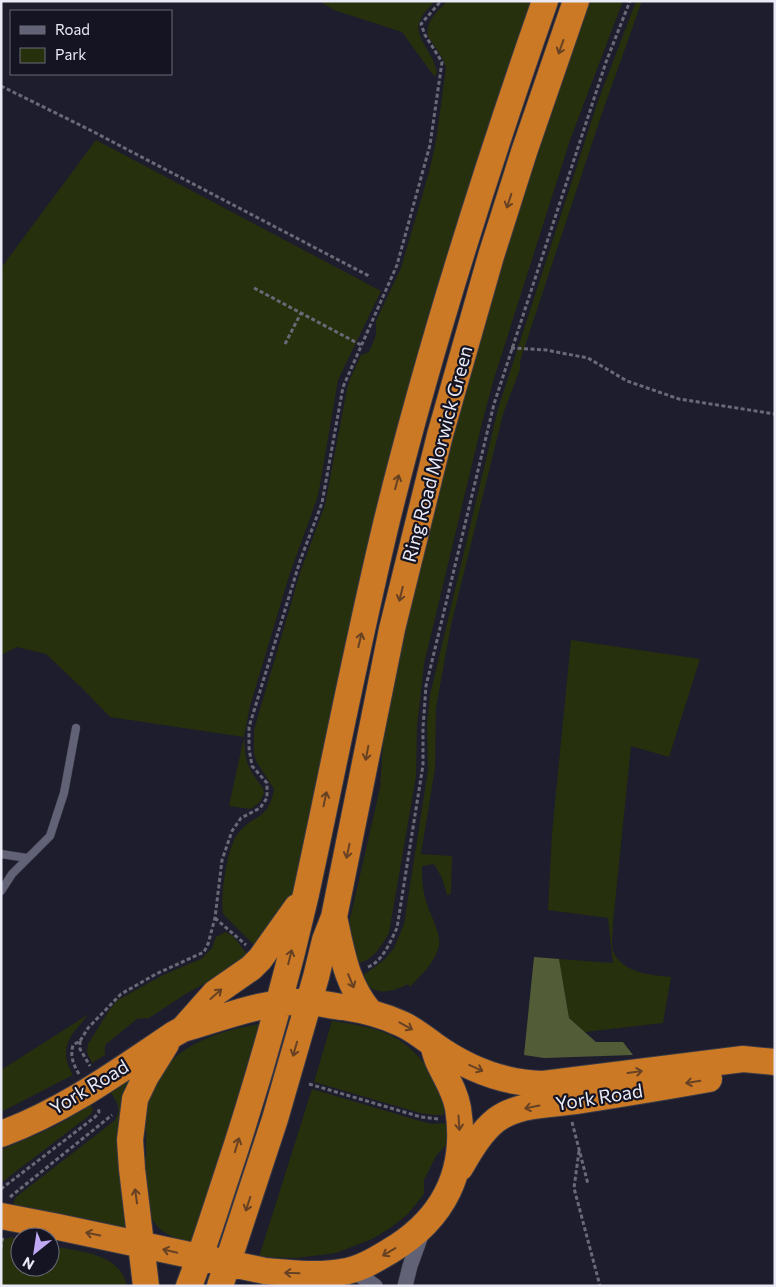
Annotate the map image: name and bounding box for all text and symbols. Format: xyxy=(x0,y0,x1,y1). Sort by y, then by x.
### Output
legend xyxy=(10,10,172,75)
text: Road xyxy=(55,20,90,38)
one-way arrow xyxy=(555,39,565,55)
text: Park xyxy=(55,45,86,63)
one-way arrow xyxy=(503,193,513,209)
street label: Ring Road Morwick Green xyxy=(397,343,476,565)
one-way arrow xyxy=(393,474,403,490)
one-way arrow xyxy=(396,586,405,602)
one-way arrow xyxy=(356,632,365,648)
one-way arrow xyxy=(362,745,372,761)
one-way arrow xyxy=(321,791,331,807)
one-way arrow xyxy=(342,843,352,859)
one-way arrow xyxy=(286,950,295,966)
one-way arrow xyxy=(346,973,356,988)
one-way arrow xyxy=(210,988,223,999)
one-way arrow xyxy=(398,1022,412,1032)
one-way arrow xyxy=(290,1041,299,1057)
street label: York Road xyxy=(45,1054,132,1119)
one-way arrow xyxy=(468,1064,483,1074)
one-way arrow xyxy=(627,1066,643,1076)
one-way arrow xyxy=(685,1077,701,1087)
street label: York Road xyxy=(554,1078,644,1115)
one-way arrow xyxy=(525,1102,541,1112)
one-way arrow xyxy=(454,1115,464,1131)
one-way arrow xyxy=(232,1138,242,1154)
one-way arrow xyxy=(131,1188,141,1204)
one-way arrow xyxy=(242,1196,252,1212)
north arrow xyxy=(10,1227,60,1277)
one-way arrow xyxy=(86,1229,102,1238)
one-way arrow xyxy=(163,1246,179,1255)
one-way arrow xyxy=(382,1247,396,1257)
text: N xyxy=(19,1254,37,1274)
one-way arrow xyxy=(284,1268,300,1278)

